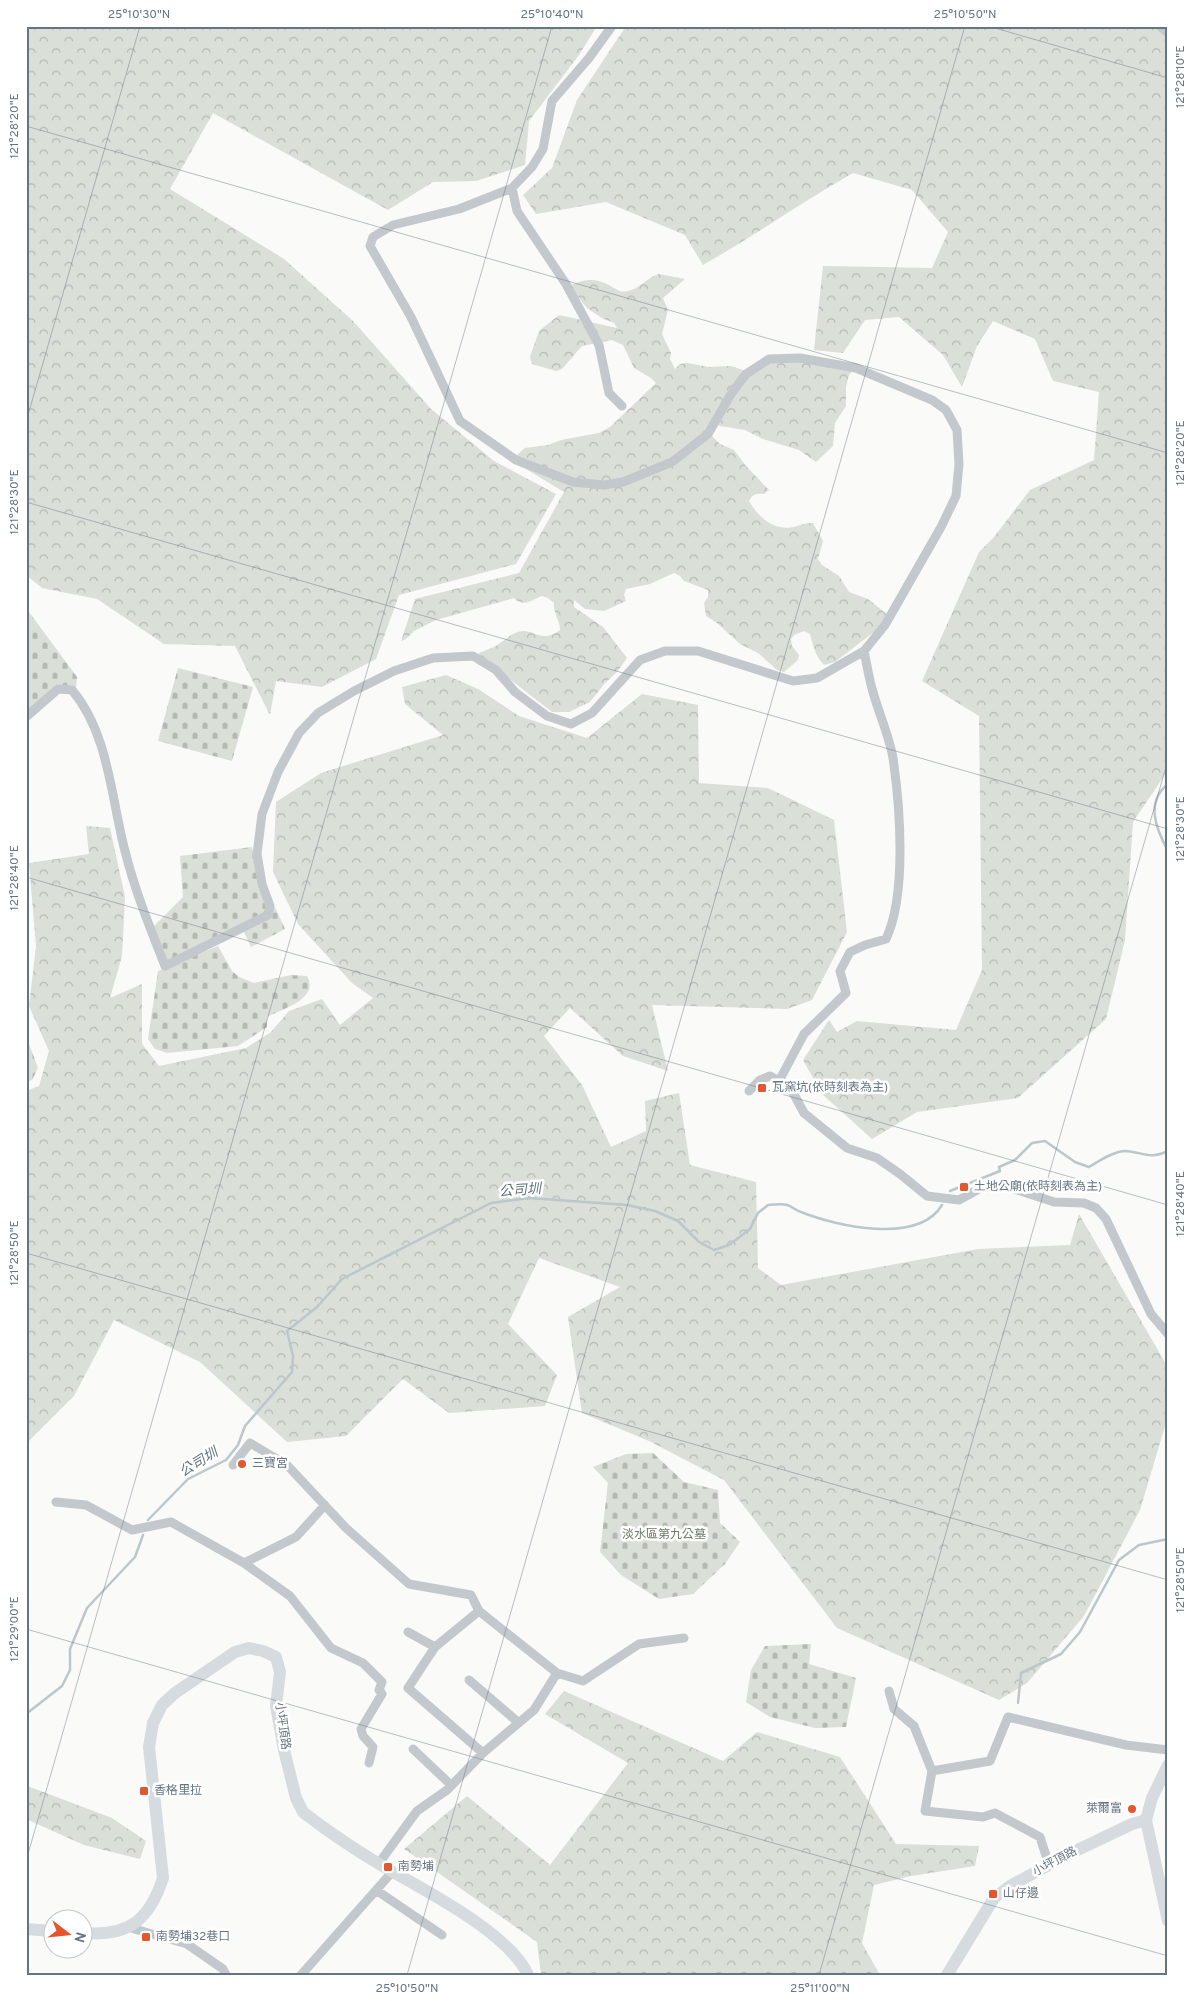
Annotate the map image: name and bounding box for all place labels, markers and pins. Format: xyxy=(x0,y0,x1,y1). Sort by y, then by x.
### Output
place label: 瓦窯坑(依時刻表為主) xyxy=(772,1080,888,1096)
marker: 瓦窯坑(依時刻表為主) xyxy=(756,1082,768,1094)
place label: 土地公廟(依時刻表為主) xyxy=(974,1179,1102,1195)
marker: 土地公廟(依時刻表為主) xyxy=(958,1181,970,1193)
place label: 三寶宮 xyxy=(252,1456,288,1472)
marker: 三寶宮 xyxy=(236,1458,248,1470)
place label: 香格里拉 xyxy=(154,1783,202,1799)
marker: 香格里拉 xyxy=(138,1785,150,1797)
place label: 萊爾富 xyxy=(1086,1801,1122,1817)
marker: 萊爾富 xyxy=(1126,1803,1138,1815)
place label: 南勢埔 xyxy=(398,1859,434,1875)
marker: 南勢埔 xyxy=(382,1861,394,1873)
place label: 山仔邊 xyxy=(1003,1886,1039,1902)
marker: 山仔邊 xyxy=(987,1888,999,1900)
place label: 南勢埔32巷口 xyxy=(156,1929,230,1945)
marker: 南勢埔32巷口 xyxy=(140,1931,152,1943)

